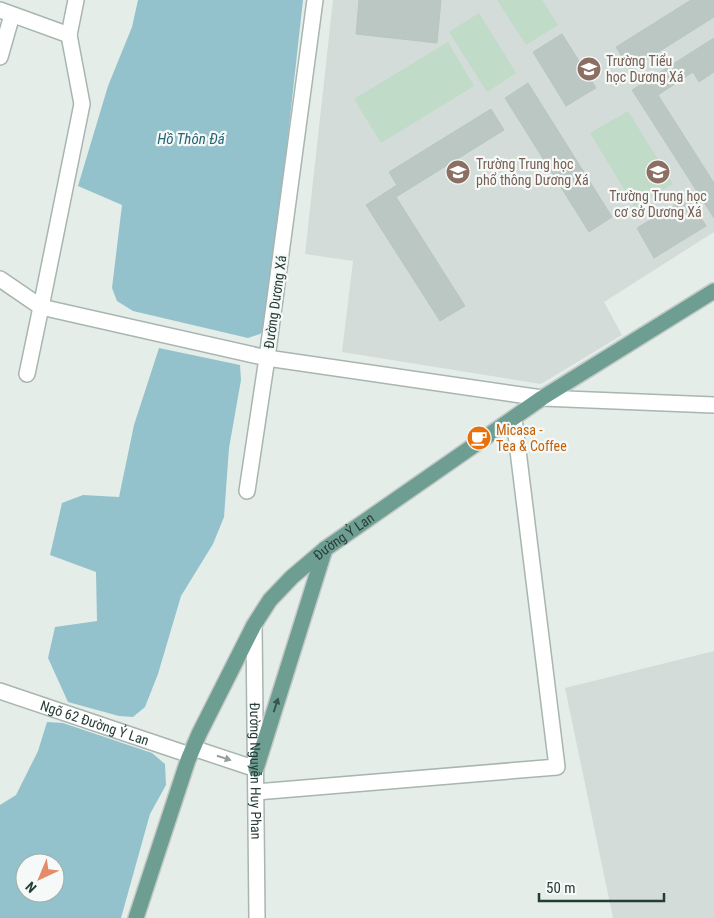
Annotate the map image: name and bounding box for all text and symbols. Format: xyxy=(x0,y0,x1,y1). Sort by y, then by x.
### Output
place label: Trường Tiểu học Dương Xá xyxy=(606,53,684,85)
school or university icon: Trường Tiểu học Dương Xá xyxy=(576,56,602,82)
water label: Hồ Thôn Đá xyxy=(157,130,226,148)
place label: Trường Trung học phổ thông Dương Xá xyxy=(476,156,589,188)
school or university icon: Trường Trung học phổ thông Dương Xá xyxy=(445,159,471,185)
school or university icon: Trường Trung học cơ sở Dương Xá xyxy=(645,159,671,185)
place label: Trường Trung học cơ sở Dương Xá xyxy=(609,188,707,220)
street label: Đường Dương Xá xyxy=(261,254,289,350)
place label: Micasa - Tea & Coffee xyxy=(496,422,567,454)
cafe icon: Micasa - Tea & Coffee xyxy=(466,425,492,451)
street label: Đường Ỷ Lan xyxy=(310,509,377,563)
street label: Ngõ 62 Đường Ỷ Lan xyxy=(38,697,151,749)
one-way arrow xyxy=(272,698,280,713)
street label: Đường Nguyễn Huy Phan xyxy=(247,702,264,840)
one-way arrow xyxy=(217,755,232,763)
north arrow xyxy=(15,853,65,903)
scale bar xyxy=(539,870,664,902)
text: N xyxy=(22,879,40,896)
text: 50 m xyxy=(546,879,576,897)

